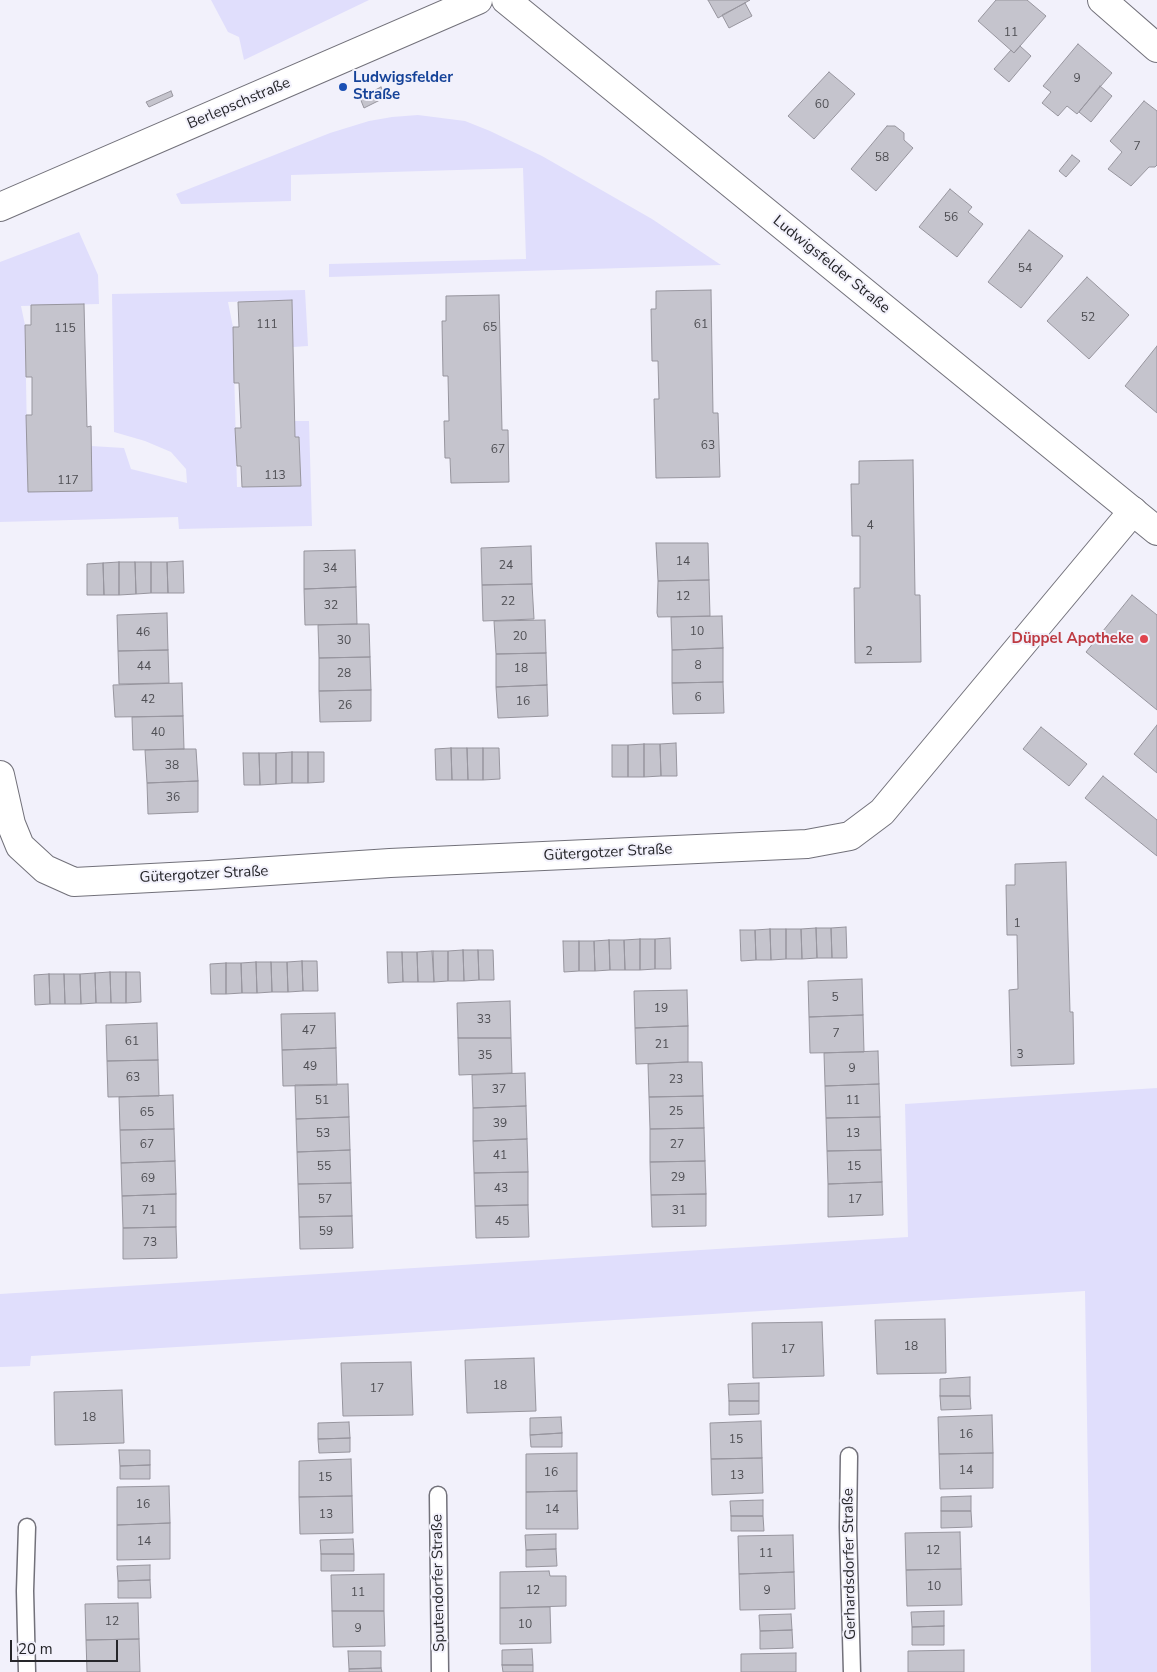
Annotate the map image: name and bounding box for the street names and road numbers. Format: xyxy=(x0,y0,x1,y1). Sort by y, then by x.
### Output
street label: Berlepschstraße xyxy=(185,74,293,134)
street label: Ludwigsfelder Straße xyxy=(769,212,893,318)
street label: Gütergotzer Straße xyxy=(543,841,673,865)
street label: Gütergotzer Straße xyxy=(139,863,269,887)
street label: Gerhardsdorfer Straße xyxy=(840,1488,860,1640)
street label: Sputendorfer Straße xyxy=(429,1514,449,1652)

